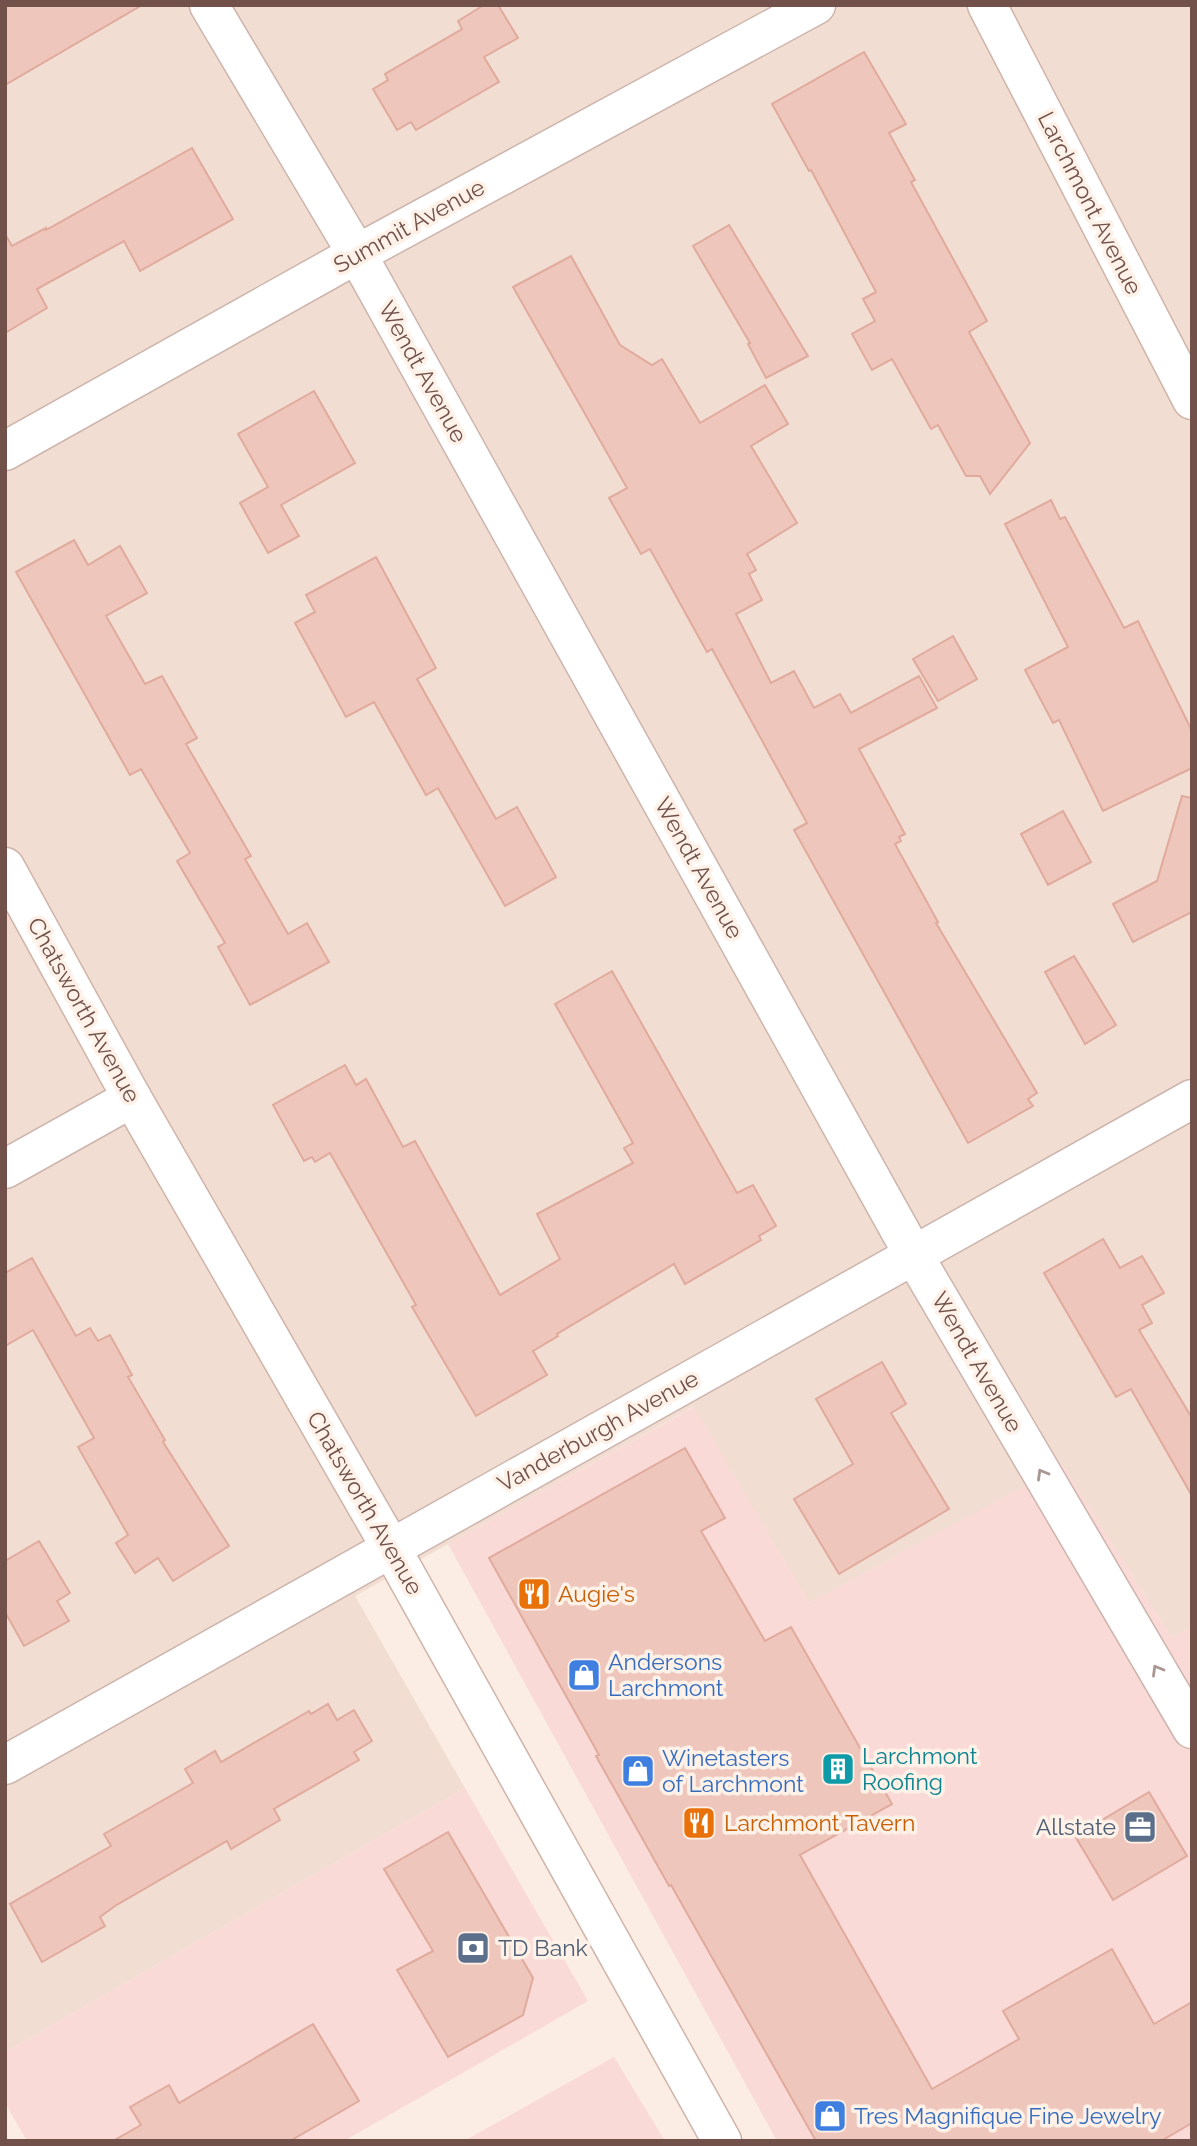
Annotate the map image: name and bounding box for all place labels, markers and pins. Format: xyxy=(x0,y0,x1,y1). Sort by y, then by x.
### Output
restaurant icon: Augie's xyxy=(515,1575,553,1613)
place label: Augie's xyxy=(558,1580,635,1607)
place label: Andersons Larchmont xyxy=(608,1648,724,1701)
shop icon: Andersons Larchmont xyxy=(565,1656,603,1694)
place label: Larchmont Roofing xyxy=(862,1742,978,1795)
place label: Winetasters of Larchmont xyxy=(662,1744,804,1797)
building icon: Larchmont Roofing xyxy=(819,1750,857,1788)
shop icon: Winetasters of Larchmont xyxy=(619,1752,657,1790)
restaurant icon: Larchmont Tavern xyxy=(680,1804,718,1842)
office icon: Allstate xyxy=(1121,1808,1159,1846)
place label: Larchmont Tavern xyxy=(724,1809,915,1836)
place label: Allstate xyxy=(1036,1813,1116,1840)
bank icon: TD Bank xyxy=(454,1929,492,1967)
place label: TD Bank xyxy=(498,1934,588,1961)
shop icon: Tres Magnifique Fine Jewelry xyxy=(811,2097,849,2135)
place label: Tres Magnifique Fine Jewelry xyxy=(854,2102,1162,2129)

